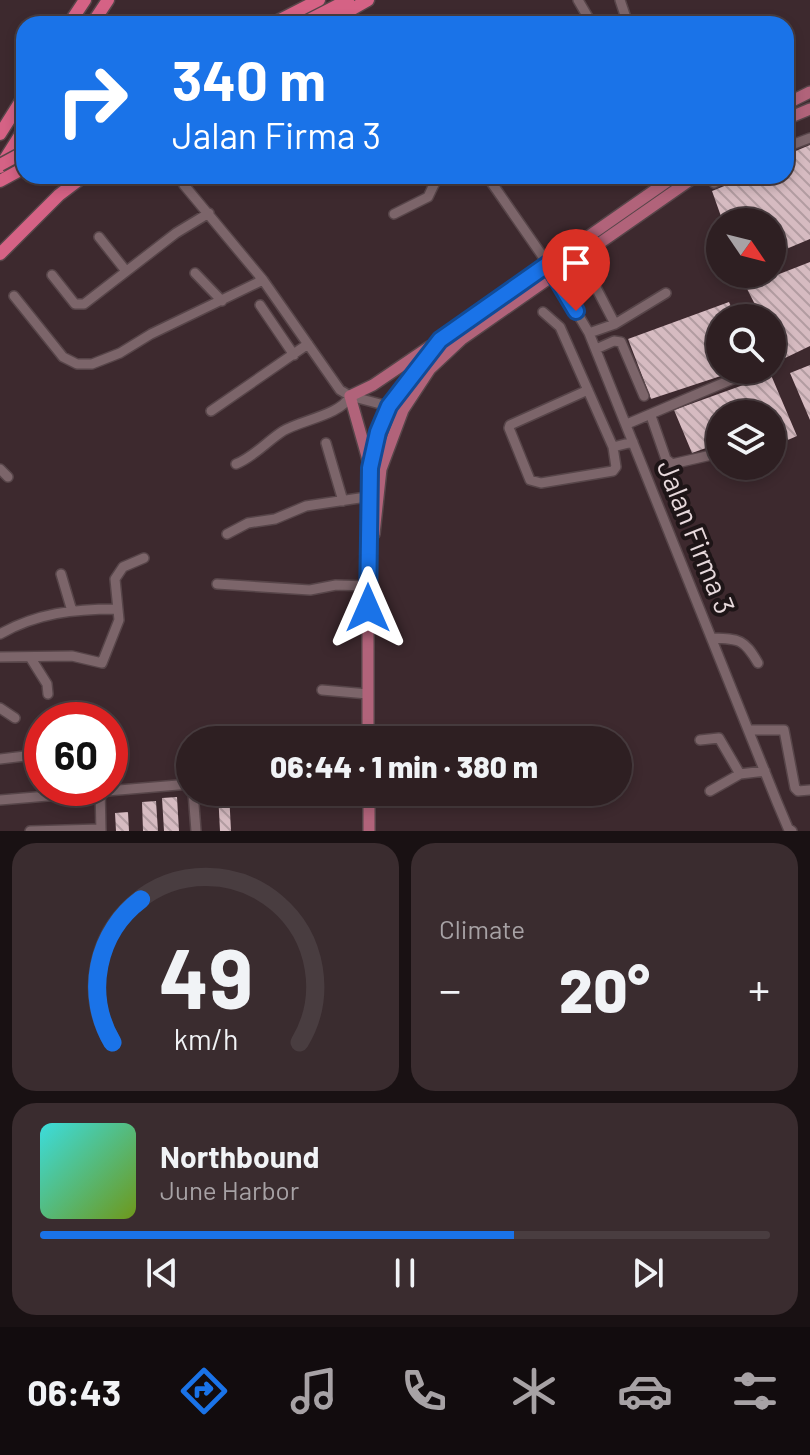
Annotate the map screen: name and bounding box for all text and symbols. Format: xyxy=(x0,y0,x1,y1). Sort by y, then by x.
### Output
text: 340 m xyxy=(172,45,326,112)
icon: right xyxy=(40,48,144,152)
text: Jalan Firma 3 xyxy=(172,113,381,156)
north arrow xyxy=(706,208,786,288)
map controls xyxy=(706,208,786,480)
pin xyxy=(542,229,610,311)
icon: arrive xyxy=(554,241,598,285)
button: search xyxy=(706,304,786,384)
button: layers xyxy=(706,400,786,480)
street label: Jalan Firma 3 xyxy=(651,455,743,618)
position arrow xyxy=(326,566,410,650)
speed limit sign: 60 xyxy=(24,702,128,806)
text: 06:44 · 1 min · 380 m xyxy=(270,748,538,784)
text: Climate xyxy=(439,913,525,944)
text: 49 xyxy=(158,926,253,1026)
text: 20° xyxy=(559,953,650,1025)
text: − xyxy=(439,962,461,1015)
text: + xyxy=(748,962,770,1015)
text: km/h xyxy=(173,1021,238,1056)
text: Northbound xyxy=(160,1138,319,1174)
text: June Harbor xyxy=(160,1174,299,1205)
icon: previous xyxy=(140,1251,184,1295)
icon: pause xyxy=(383,1251,427,1295)
icon: next xyxy=(626,1251,670,1295)
icon: directions xyxy=(176,1363,232,1419)
icon: music xyxy=(286,1363,342,1419)
icon: phone xyxy=(396,1363,452,1419)
icon: climate xyxy=(506,1363,562,1419)
icon: car xyxy=(617,1363,673,1419)
icon: filters xyxy=(727,1363,783,1419)
text: 06:43 xyxy=(27,1370,121,1413)

